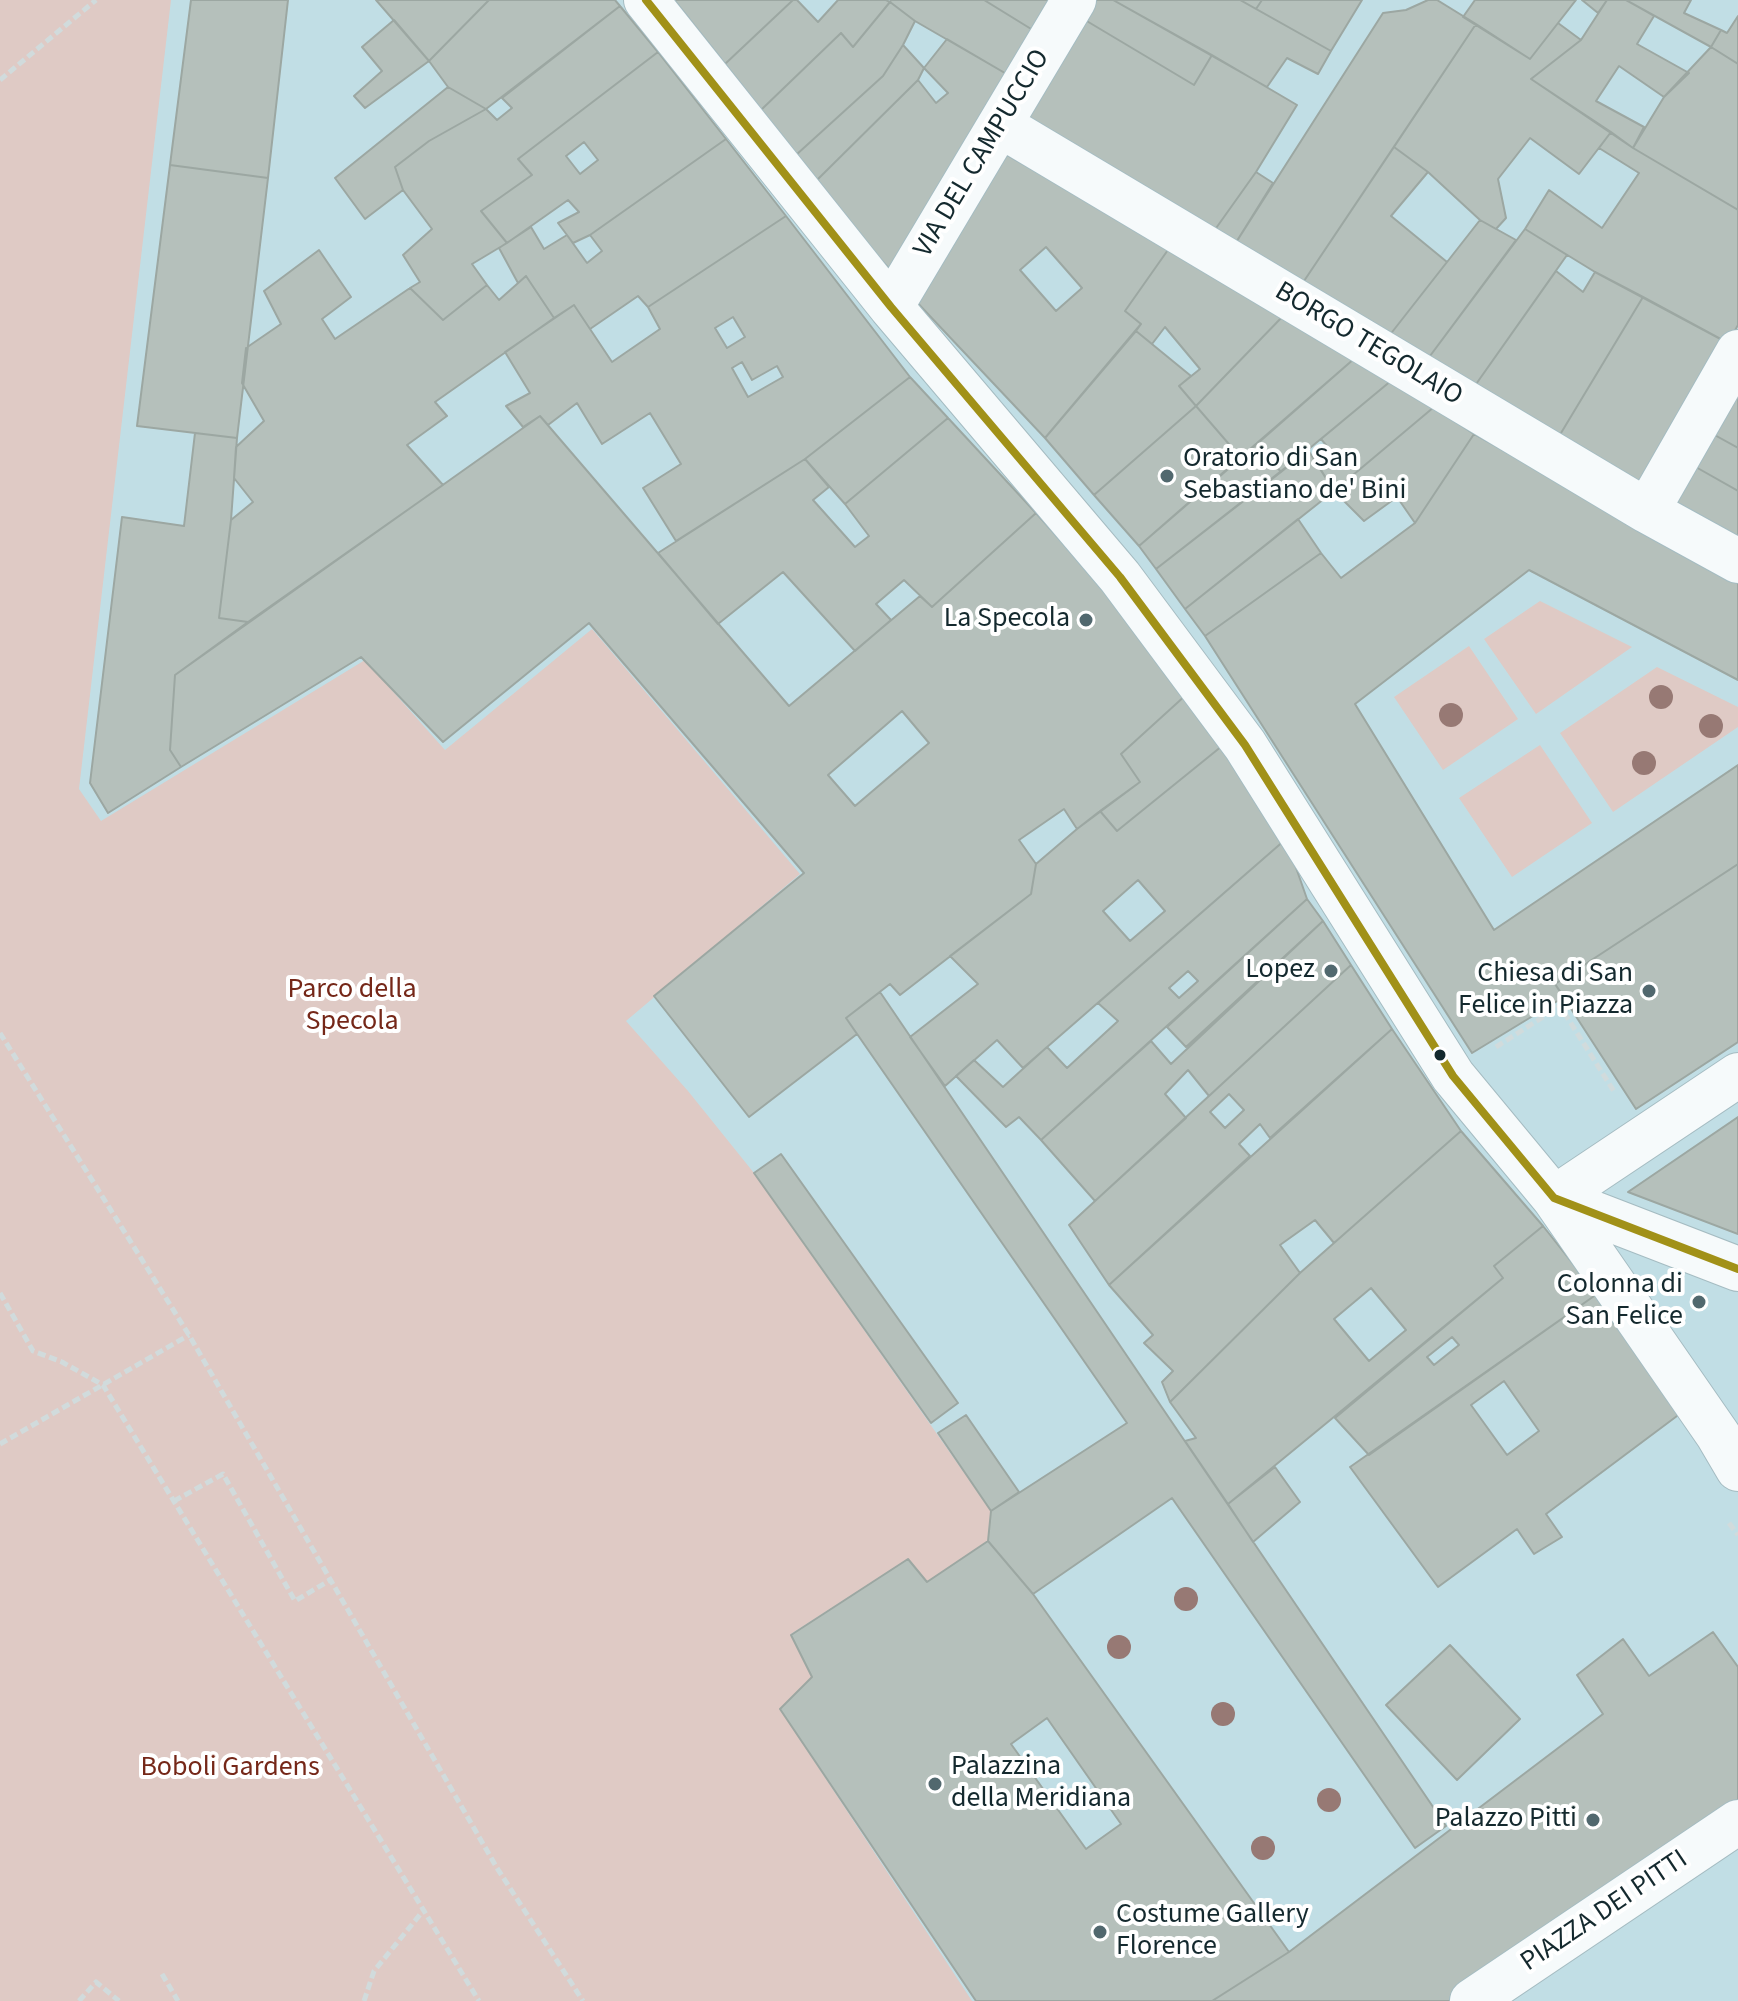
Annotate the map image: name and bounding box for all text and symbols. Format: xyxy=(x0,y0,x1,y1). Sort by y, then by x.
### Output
street label: VIA DEL CAMPUCCIO xyxy=(908,44,1058,264)
street label: BORGO TEGOLAIO xyxy=(1268,276,1468,414)
place label: Oratorio di San Sebastiano de' Bini xyxy=(1183,443,1406,509)
marker: Oratorio di San Sebastiano de' Bini xyxy=(1158,467,1176,485)
place label: La Specola xyxy=(944,603,1070,637)
marker: La Specola xyxy=(1077,611,1095,629)
place label: Lopez xyxy=(1245,954,1315,988)
place label: Chiesa di San Felice in Piazza xyxy=(1458,958,1633,1024)
marker: Lopez xyxy=(1322,962,1340,980)
park label: Parco della Specola xyxy=(288,974,416,1040)
marker: Chiesa di San Felice in Piazza xyxy=(1640,982,1658,1000)
unlabelled marker xyxy=(1432,1047,1448,1063)
place label: Colonna di San Felice xyxy=(1557,1269,1683,1335)
marker: Colonna di San Felice xyxy=(1690,1293,1708,1311)
place label: Palazzina della Meridiana xyxy=(951,1751,1131,1817)
park label: Boboli Gardens xyxy=(140,1752,320,1786)
marker: Palazzina della Meridiana xyxy=(926,1775,944,1793)
place label: Palazzo Pitti xyxy=(1435,1803,1577,1837)
marker: Palazzo Pitti xyxy=(1584,1811,1602,1829)
street label: PIAZZA DEI PITTI xyxy=(1515,1844,1695,1980)
place label: Costume Gallery Florence xyxy=(1116,1899,1309,1965)
marker: Costume Gallery Florence xyxy=(1091,1923,1109,1941)

